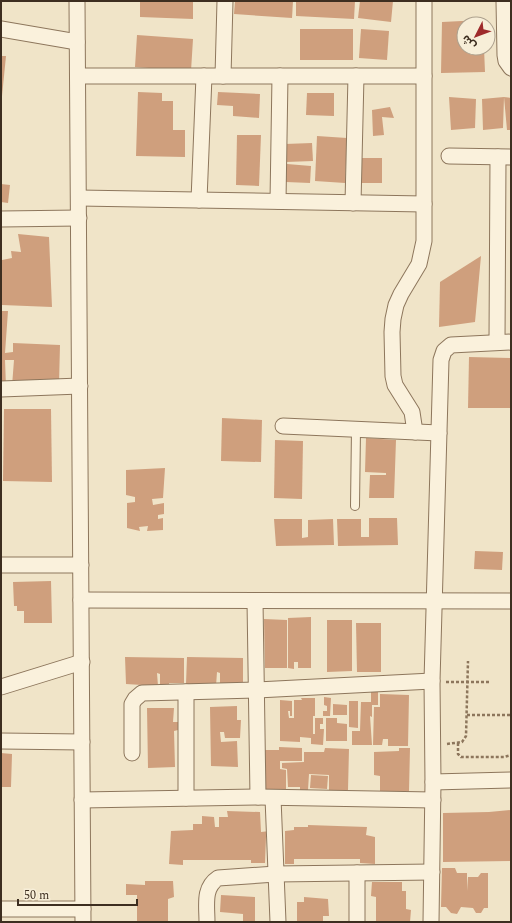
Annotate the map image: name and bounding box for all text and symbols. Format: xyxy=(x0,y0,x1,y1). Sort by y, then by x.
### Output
north arrow xyxy=(456,16,496,56)
text: ش xyxy=(458,31,480,54)
scale bar xyxy=(18,881,137,907)
text: 50 m xyxy=(24,886,49,905)

